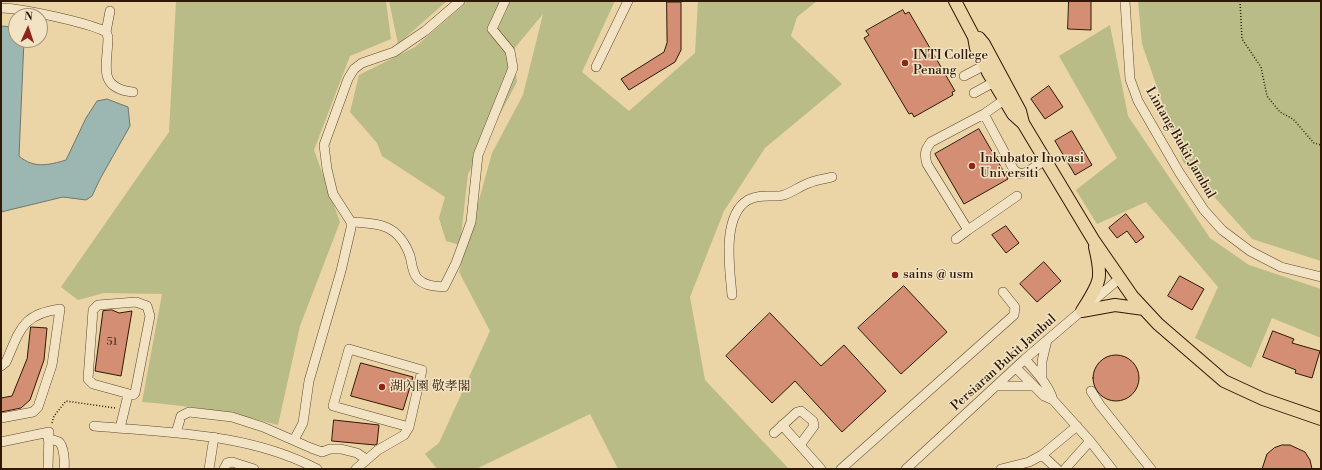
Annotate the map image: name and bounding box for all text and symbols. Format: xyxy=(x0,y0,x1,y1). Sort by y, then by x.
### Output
north arrow xyxy=(8,8,48,48)
text: N xyxy=(24,10,33,24)
place label: INTI College Penang xyxy=(913,48,988,79)
marker: INTI College Penang xyxy=(900,58,910,68)
street label: Lintang Bukit Jambul xyxy=(1142,85,1218,201)
place label: Inkubator Inovasi Universiti xyxy=(980,151,1084,182)
marker: Inkubator Inovasi Universiti xyxy=(967,161,977,171)
place label: sains @ usm xyxy=(903,267,974,283)
marker: sains @ usm xyxy=(890,270,900,280)
street label: Persiaran Bukit Jambul xyxy=(948,312,1060,414)
house number: 51 xyxy=(107,335,117,349)
place label: 湖內園 敬孝閣 xyxy=(390,379,471,395)
marker: 湖內園 敬孝閣 xyxy=(377,382,387,392)

